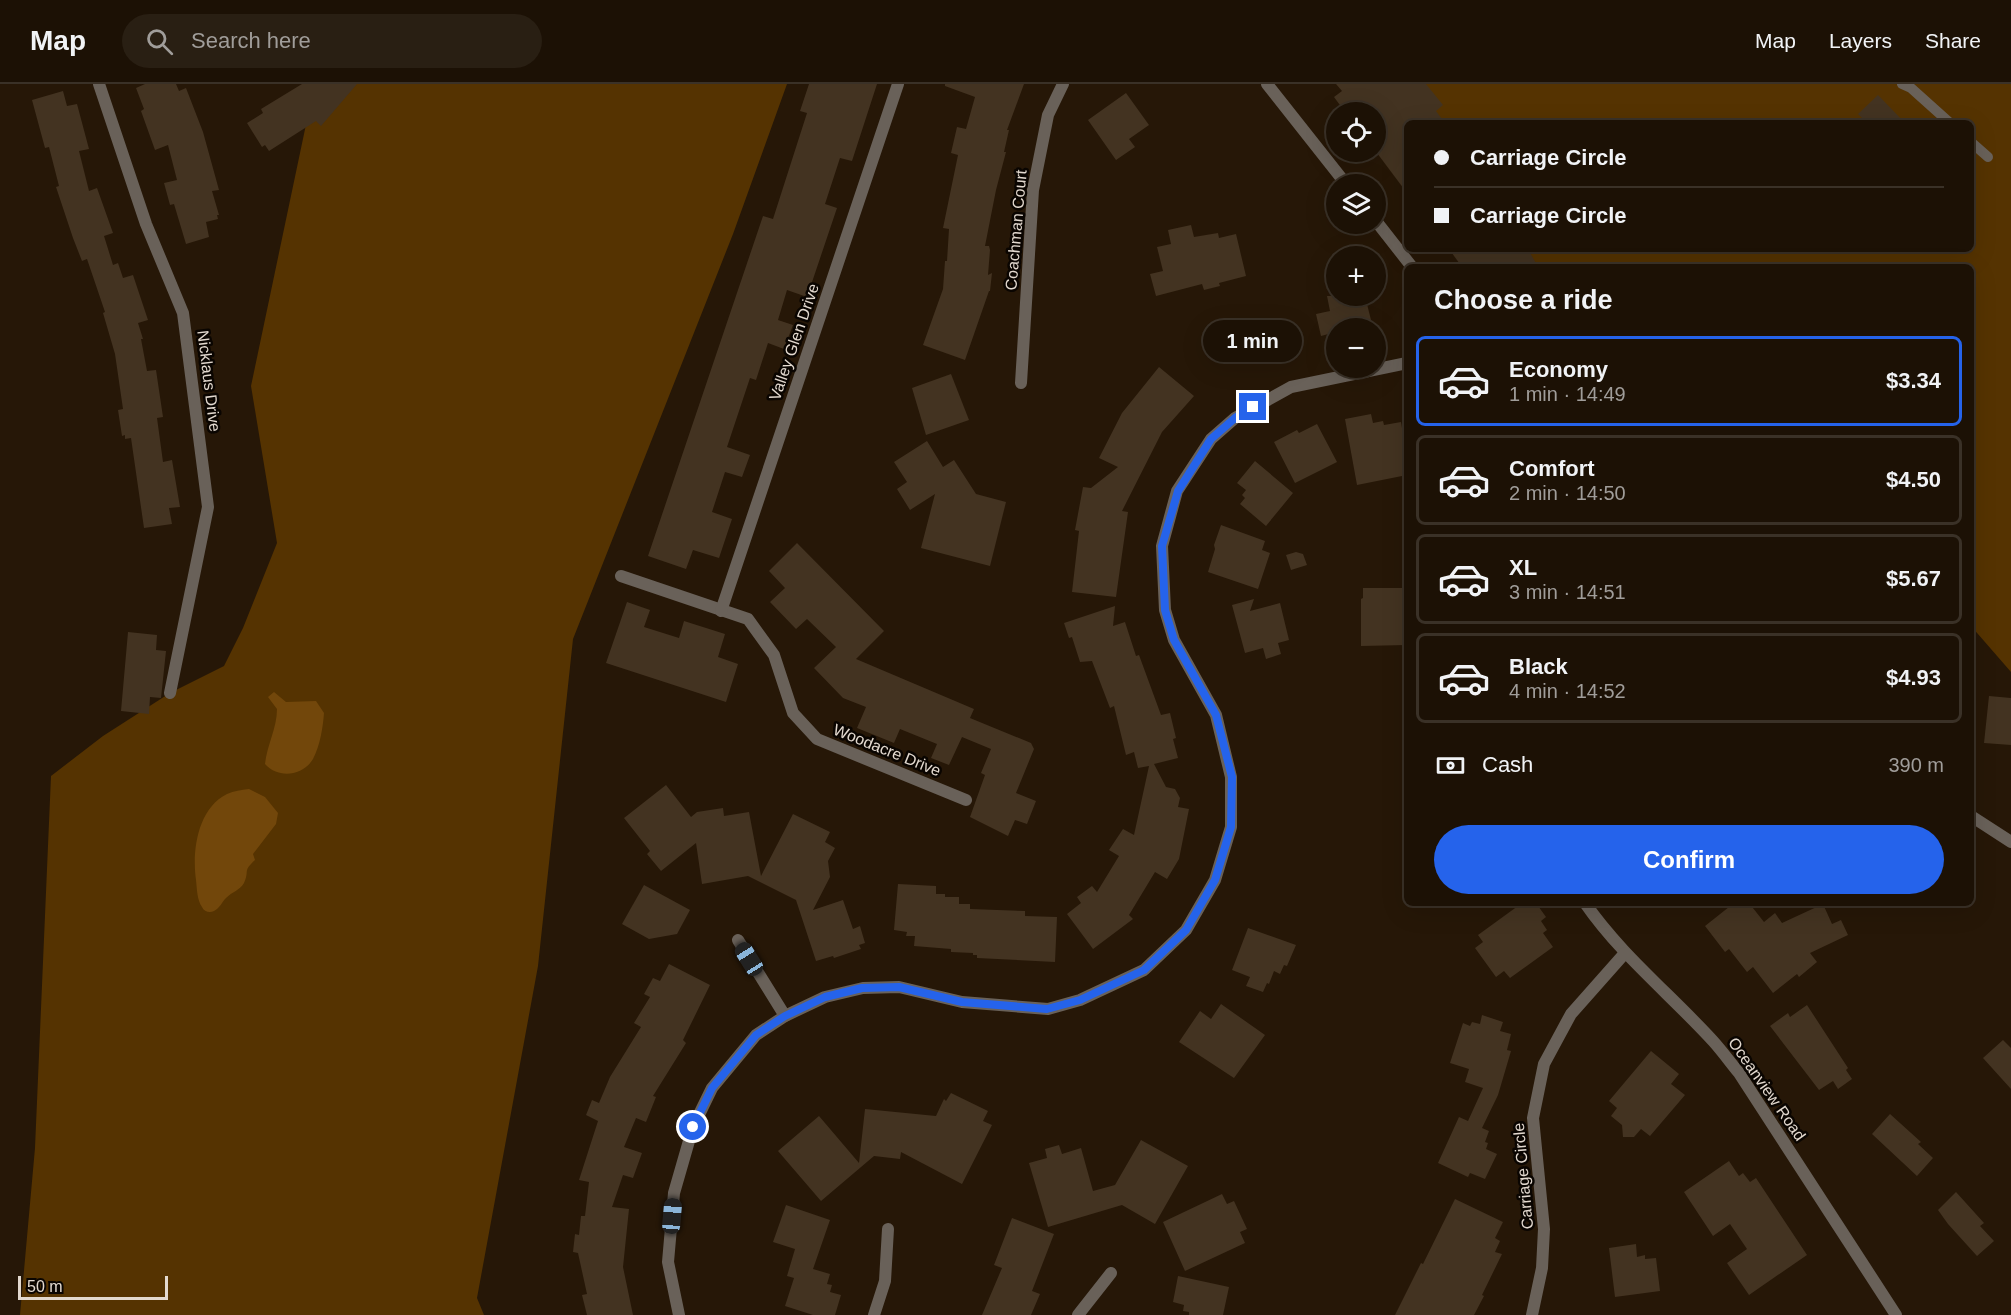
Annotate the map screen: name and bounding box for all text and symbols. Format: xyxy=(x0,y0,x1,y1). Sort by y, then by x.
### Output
search box xyxy=(122,14,542,68)
text: Map xyxy=(30,25,86,56)
icon: search xyxy=(143,25,176,58)
text: Search here xyxy=(191,28,311,53)
text: Map xyxy=(1755,29,1796,52)
text: Layers xyxy=(1829,29,1892,52)
text: Share xyxy=(1925,29,1981,52)
map controls xyxy=(1326,102,1386,378)
button: locate xyxy=(1326,102,1386,162)
text: Carriage Circle xyxy=(1470,145,1627,170)
street label: Coachman Court xyxy=(1002,168,1030,291)
button: layers xyxy=(1326,174,1386,234)
text: Carriage Circle xyxy=(1470,203,1627,228)
button: + xyxy=(1326,246,1386,306)
street label: Valley Glen Drive xyxy=(766,281,822,403)
text: Choose a ride xyxy=(1434,285,1613,315)
button: − xyxy=(1326,318,1386,378)
callout: 1 min xyxy=(1204,320,1302,362)
street label: Nicklaus Drive xyxy=(194,329,224,433)
text: 1 min xyxy=(1226,330,1279,352)
icon: car xyxy=(1437,354,1491,408)
text: Economy xyxy=(1509,357,1608,382)
text: $3.34 xyxy=(1886,368,1941,393)
text: 1 min · 14:49 xyxy=(1509,383,1626,405)
route end xyxy=(1239,393,1266,420)
icon: car xyxy=(1437,453,1491,507)
text: Comfort xyxy=(1509,456,1595,481)
text: $4.50 xyxy=(1886,467,1941,492)
text: 2 min · 14:50 xyxy=(1509,482,1626,504)
icon: car xyxy=(1437,552,1491,606)
text: XL xyxy=(1509,555,1537,580)
text: $5.67 xyxy=(1886,566,1941,591)
text: 3 min · 14:51 xyxy=(1509,581,1626,603)
icon: car xyxy=(1437,651,1491,705)
text: Black xyxy=(1509,654,1568,679)
text: $4.93 xyxy=(1886,665,1941,690)
text: 4 min · 14:52 xyxy=(1509,680,1626,702)
street label: Woodacre Drive xyxy=(831,721,943,779)
icon: cash xyxy=(1434,749,1467,782)
text: Cash xyxy=(1482,752,1533,777)
text: 390 m xyxy=(1888,754,1944,776)
button: Confirm xyxy=(1434,825,1944,894)
car xyxy=(732,939,766,979)
street label: Oceanview Road xyxy=(1725,1034,1809,1144)
route start xyxy=(679,1113,706,1140)
street label: Carriage Circle xyxy=(1510,1122,1536,1230)
car xyxy=(661,1197,683,1235)
scale bar xyxy=(18,1273,168,1300)
text: 50 m xyxy=(27,1278,63,1295)

